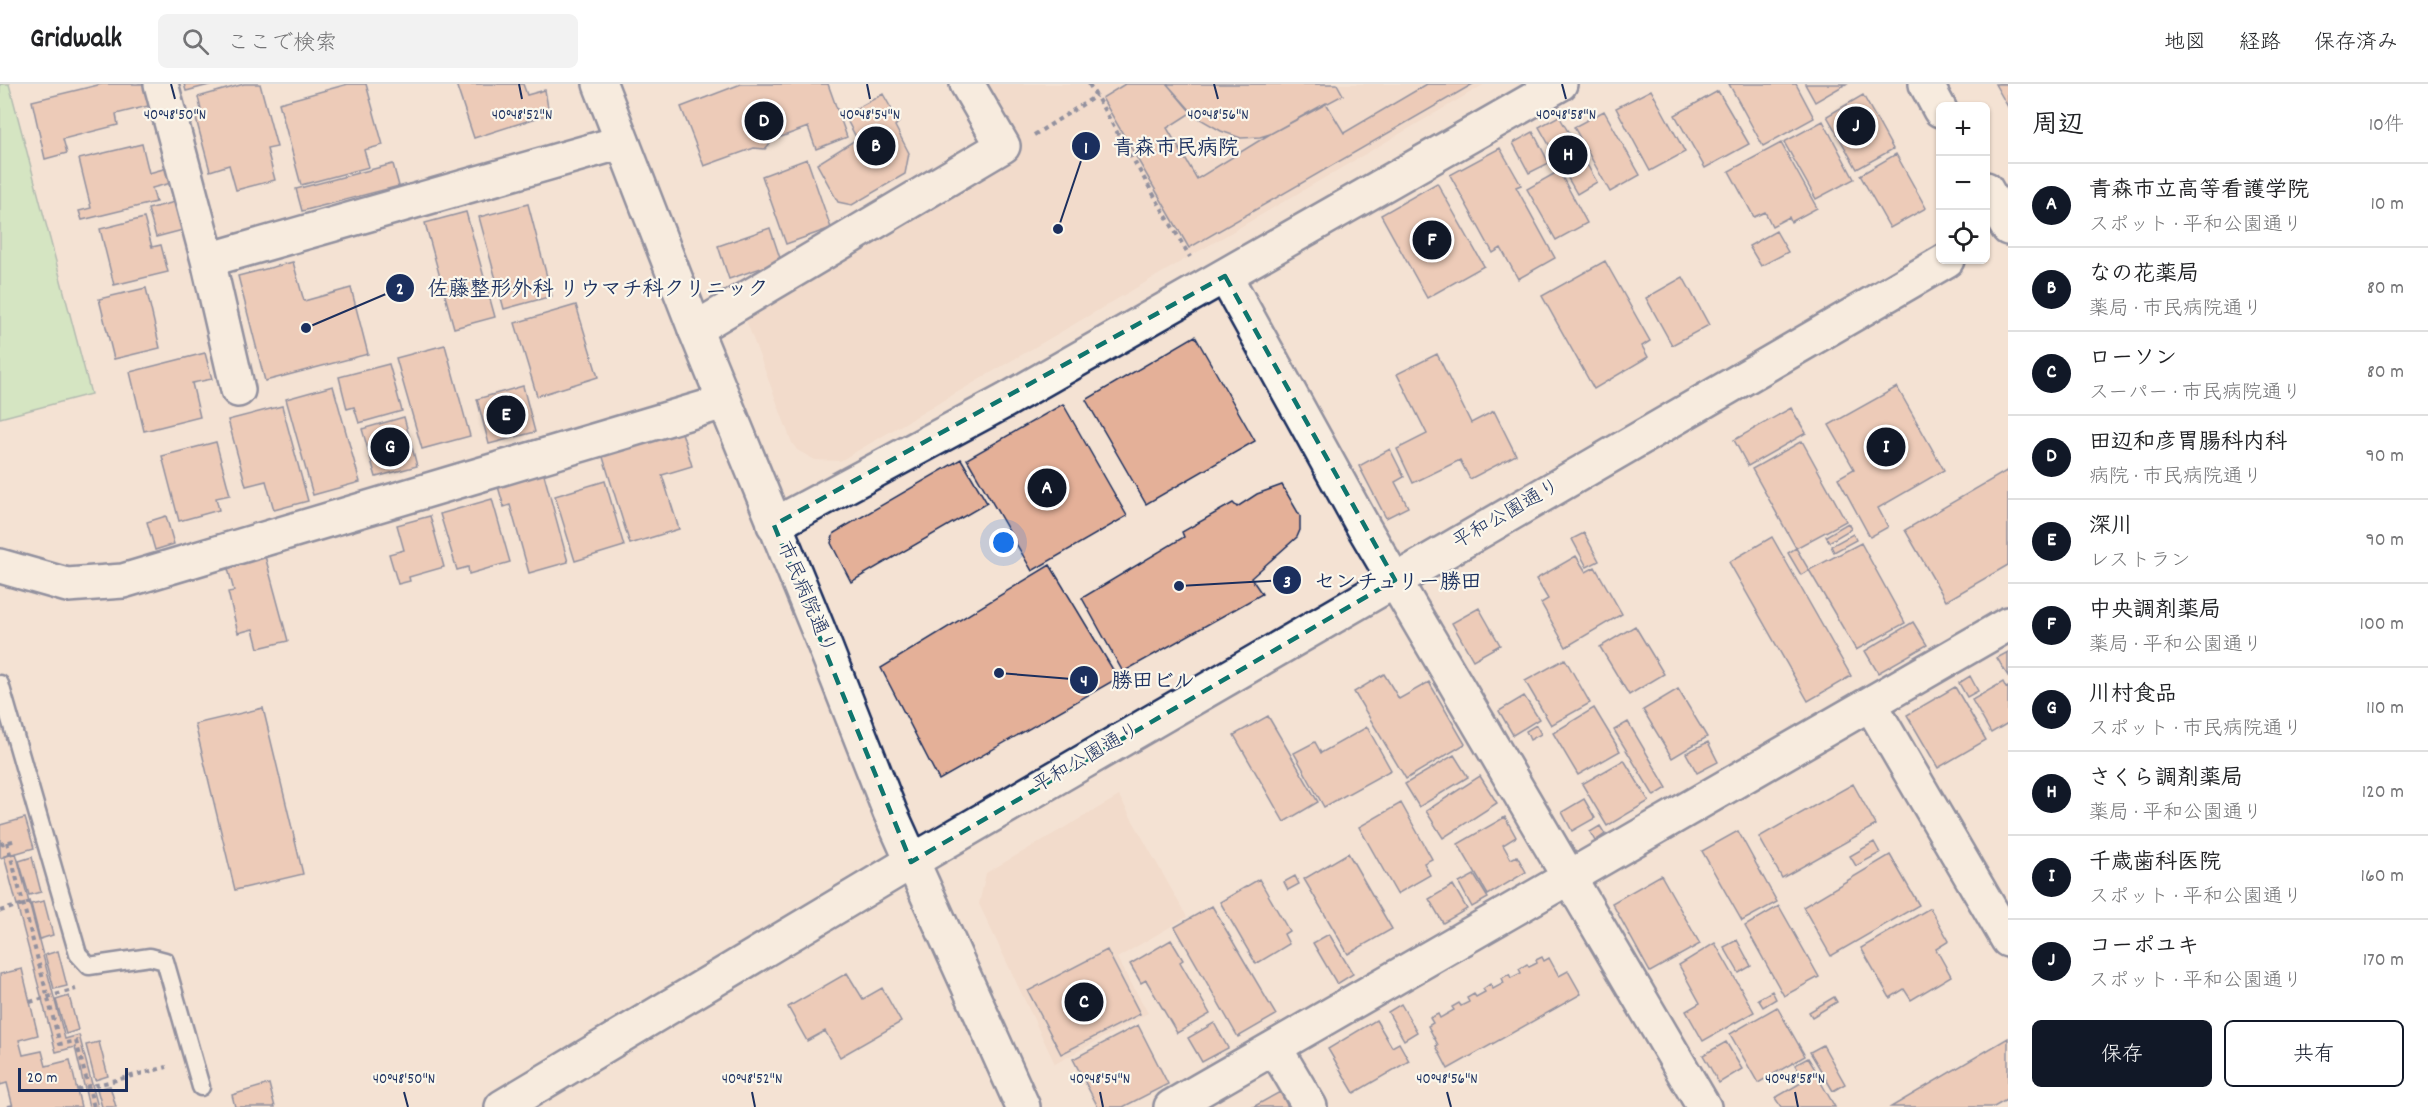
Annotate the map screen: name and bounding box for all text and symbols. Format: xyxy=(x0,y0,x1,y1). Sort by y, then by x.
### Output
search box xyxy=(158,14,578,68)
text: Gridwalk xyxy=(30,21,122,61)
icon: search xyxy=(179,25,212,58)
text: ここで検索 xyxy=(227,29,337,60)
text: 地図 xyxy=(2164,29,2206,59)
text: 経路 xyxy=(2239,29,2281,59)
text: 保存済み xyxy=(2314,29,2398,59)
pin: D xyxy=(744,99,783,144)
map controls xyxy=(1936,102,1990,264)
button: + xyxy=(1936,102,1990,156)
pin: J xyxy=(1836,104,1876,148)
text: 40°48'50"N xyxy=(144,105,206,127)
text: 40°48'52"N xyxy=(492,105,552,127)
text: 40°48'54"N xyxy=(840,105,900,127)
text: 40°48'56"N xyxy=(1187,105,1249,127)
text: 40°48'58"N xyxy=(1536,105,1596,127)
text: 周辺 xyxy=(2032,108,2084,145)
text: 10件 xyxy=(2369,112,2404,140)
pin: B xyxy=(856,124,896,168)
callout: 青森市民病院 xyxy=(1071,127,1251,166)
pin: H xyxy=(1548,132,1588,178)
text: 青森市民病院 xyxy=(1113,135,1239,165)
text: 1 xyxy=(1084,137,1088,162)
button: − xyxy=(1936,156,1990,210)
text: 青森市立高等看護学院 xyxy=(2089,176,2309,207)
text: A xyxy=(2046,191,2057,219)
text: 10 m xyxy=(2370,191,2404,219)
button: locate xyxy=(1936,210,1990,264)
text: スポット · 平和公園通り xyxy=(2089,212,2303,240)
pin: F xyxy=(1412,218,1452,262)
text: なの花薬局 xyxy=(2089,260,2199,291)
callout: 佐藤整形外科 リウマチ科クリニック xyxy=(385,268,780,307)
text: B xyxy=(2047,275,2056,303)
text: 80 m xyxy=(2367,275,2404,303)
text: 佐藤整形外科 リウマチ科クリニック xyxy=(428,276,768,306)
text: 2 xyxy=(396,278,404,303)
text: 薬局 · 市民病院通り xyxy=(2089,296,2263,324)
text: ローソン xyxy=(2089,344,2177,375)
text: C xyxy=(2047,359,2056,387)
text: 80 m xyxy=(2367,359,2404,387)
text: スーパー · 市民病院通り xyxy=(2089,380,2302,408)
pin: E xyxy=(486,392,526,438)
pin: G xyxy=(370,424,410,470)
pin: I xyxy=(1866,424,1906,470)
text: 田辺和彦胃腸科内科 xyxy=(2089,428,2287,459)
text: D xyxy=(2046,443,2057,471)
text: 90 m xyxy=(2366,443,2404,471)
text: 病院 · 市民病院通り xyxy=(2089,464,2263,492)
pin: A xyxy=(1028,466,1066,510)
street label: 平和公園通り xyxy=(1448,473,1566,557)
text: 深川 xyxy=(2089,512,2133,543)
text: E xyxy=(2047,527,2056,555)
text: 90 m xyxy=(2366,527,2404,555)
your location xyxy=(989,528,1018,557)
street label: 市民病院通り xyxy=(769,537,841,659)
text: レストラン xyxy=(2089,548,2191,576)
callout: センチュリー勝田 xyxy=(1272,561,1494,600)
text: センチュリー勝田 xyxy=(1314,569,1482,599)
text: 3 xyxy=(1283,571,1291,596)
text: 中央調剤薬局 xyxy=(2089,596,2221,627)
text: F xyxy=(2047,611,2056,639)
text: 100 m xyxy=(2360,611,2404,639)
text: 薬局 · 平和公園通り xyxy=(2089,632,2263,660)
callout: 勝田ビル xyxy=(1069,660,1207,699)
text: 勝田ビル xyxy=(1111,668,1195,698)
text: 4 xyxy=(1080,670,1088,695)
text: 川村食品 xyxy=(2089,680,2177,711)
text: G xyxy=(2046,695,2057,723)
text: 110 m xyxy=(2366,695,2404,723)
text: スポット · 市民病院通り xyxy=(2089,716,2303,744)
street label: 平和公園通り xyxy=(1028,717,1146,801)
text: さくら調剤薬局 xyxy=(2089,764,2243,795)
text: H xyxy=(2046,779,2057,807)
text: 120 m xyxy=(2362,779,2404,807)
text: 薬局 · 平和公園通り xyxy=(2089,800,2263,828)
text: 千歳歯科医院 xyxy=(2089,848,2221,879)
text: I xyxy=(2048,863,2055,891)
text: 160 m xyxy=(2361,863,2404,891)
text: スポット · 平和公園通り xyxy=(2089,884,2303,912)
text: コーポユキ xyxy=(2089,932,2199,963)
text: J xyxy=(2048,947,2055,975)
text: 170 m xyxy=(2363,947,2404,975)
text: スポット · 平和公園通り xyxy=(2089,968,2303,996)
pin: C xyxy=(1064,980,1104,1024)
button: 保存 xyxy=(2032,1020,2212,1087)
button: 共有 xyxy=(2224,1020,2404,1087)
scale bar xyxy=(18,1065,128,1092)
text: 20 m xyxy=(27,1067,57,1090)
text: 40°48'50"N xyxy=(373,1069,435,1091)
text: 40°48'52"N xyxy=(722,1069,782,1091)
text: 40°48'54"N xyxy=(1070,1069,1130,1091)
text: 40°48'56"N xyxy=(1416,1069,1478,1091)
text: 40°48'58"N xyxy=(1765,1069,1825,1091)

